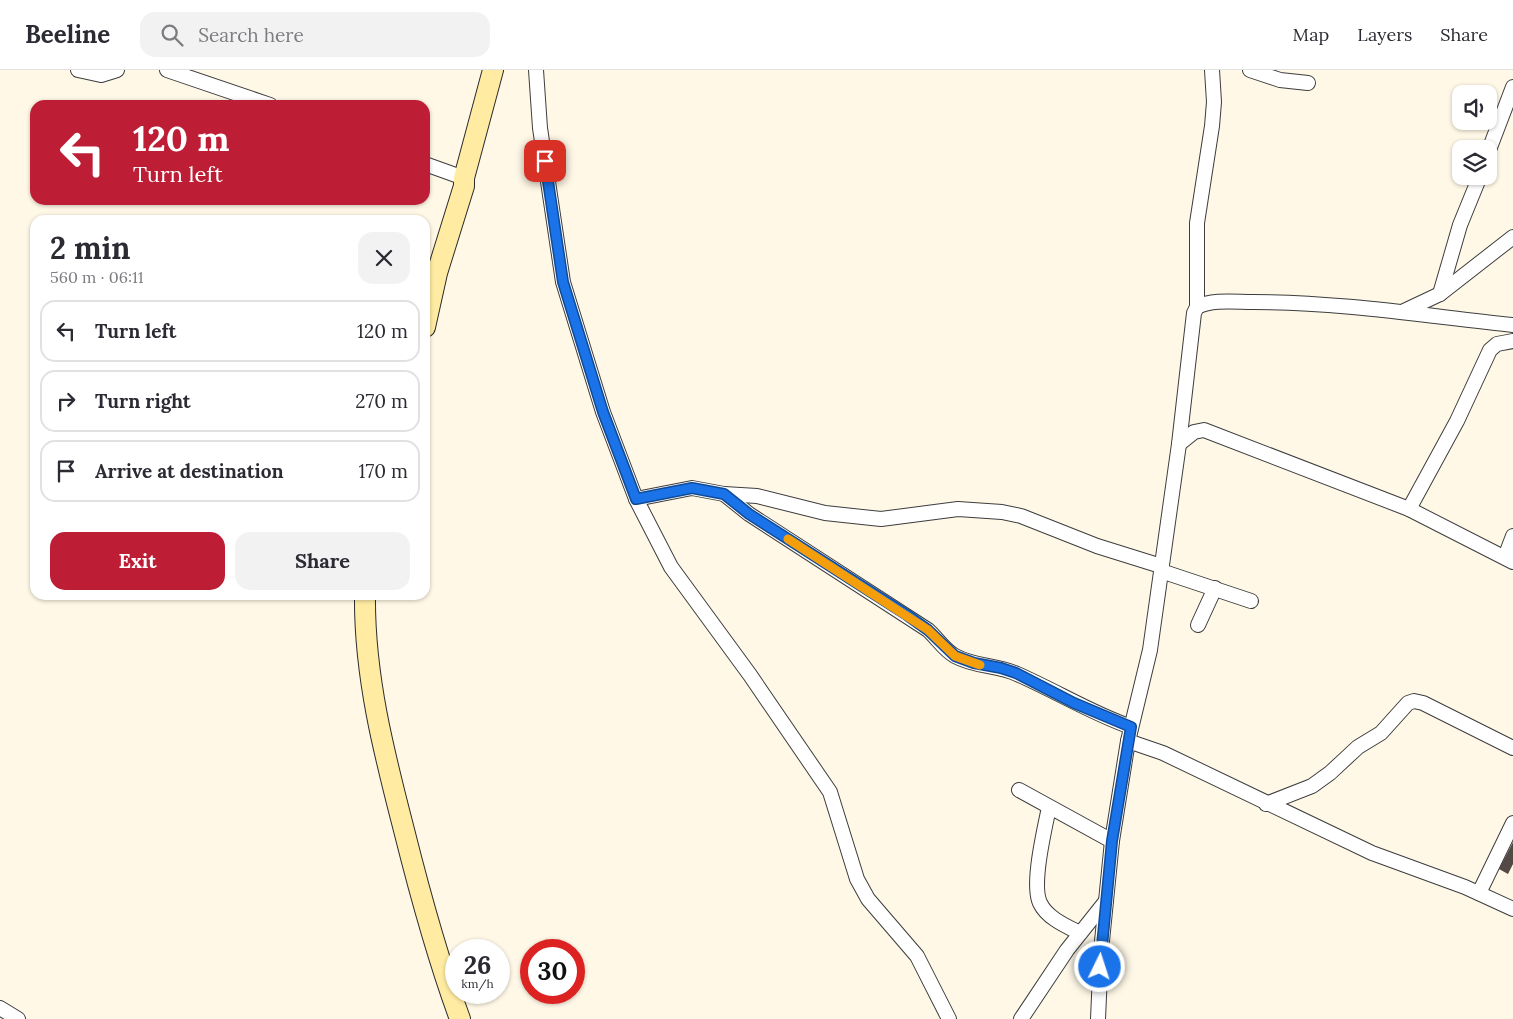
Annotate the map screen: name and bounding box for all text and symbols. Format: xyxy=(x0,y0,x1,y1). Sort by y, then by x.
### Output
search box xyxy=(140,12,490,57)
text: Beeline xyxy=(25,19,110,50)
icon: search xyxy=(158,21,186,49)
text: Search here xyxy=(198,23,304,47)
text: Map xyxy=(1293,23,1329,46)
text: Layers xyxy=(1357,23,1412,46)
text: Share xyxy=(1440,23,1488,46)
map controls xyxy=(1452,85,1497,185)
button: sound xyxy=(1452,85,1497,130)
text: 120 m xyxy=(133,116,230,161)
icon: left xyxy=(50,120,115,185)
pin xyxy=(524,140,566,182)
button: layers xyxy=(1452,140,1497,185)
icon: arrive xyxy=(531,147,559,175)
text: Turn left xyxy=(133,160,223,188)
text: 2 min xyxy=(50,229,130,267)
button: close xyxy=(358,232,410,284)
text: 560 m · 06:11 xyxy=(50,267,144,287)
icon: left xyxy=(52,317,80,345)
text: Turn left xyxy=(95,319,176,343)
text: 120 m xyxy=(357,319,408,343)
icon: right xyxy=(52,387,80,415)
text: Turn right xyxy=(95,389,191,413)
text: 270 m xyxy=(355,389,408,413)
icon: arrive xyxy=(52,457,80,485)
text: Arrive at destination xyxy=(95,459,284,483)
text: 170 m xyxy=(359,459,408,483)
button: Exit xyxy=(50,532,225,590)
button: Share xyxy=(235,532,410,590)
speed limit sign: 30 xyxy=(520,939,585,1004)
position arrow xyxy=(1073,940,1125,992)
text: 26 xyxy=(464,949,491,981)
text: km/h xyxy=(461,976,494,991)

